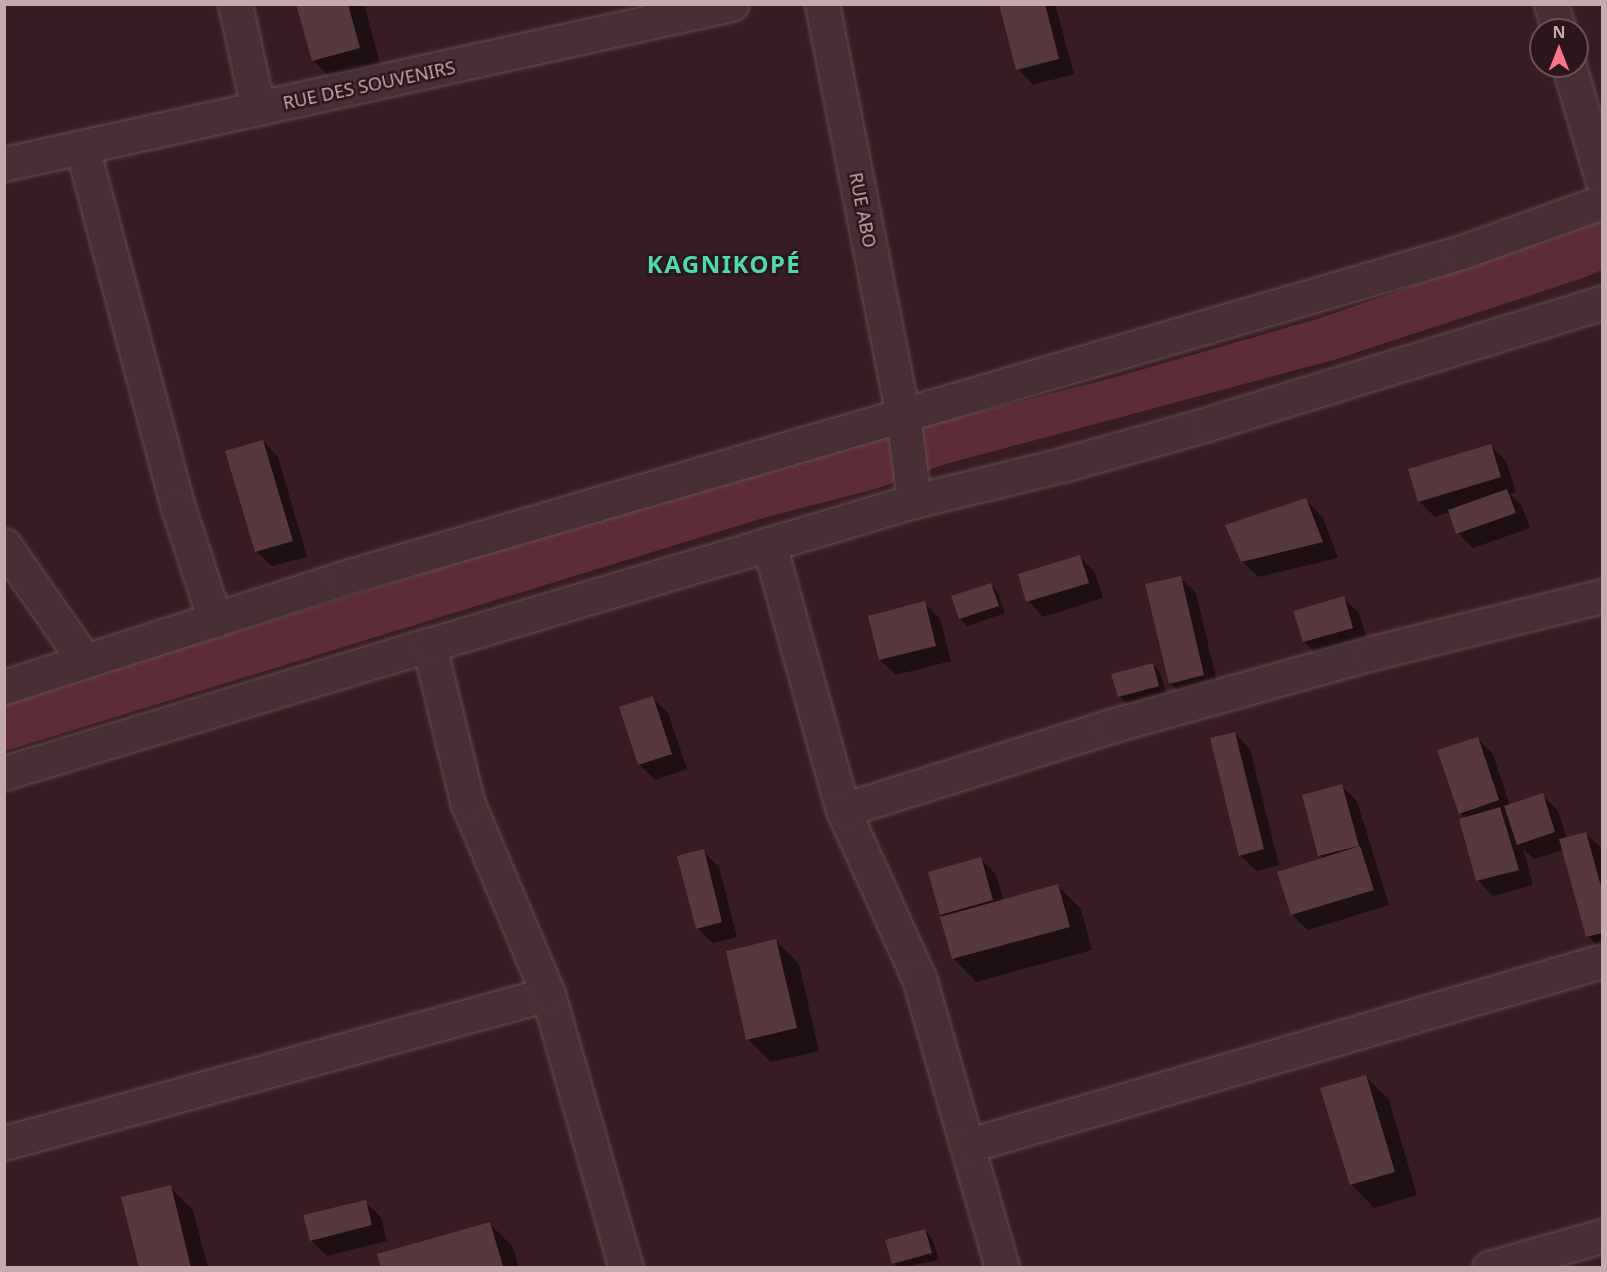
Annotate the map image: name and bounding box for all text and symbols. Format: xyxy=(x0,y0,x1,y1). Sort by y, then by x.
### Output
north arrow xyxy=(1529,18,1589,78)
text: N xyxy=(1552,21,1566,43)
street label: RUE DES SOUVENIRS xyxy=(281,56,457,114)
street label: RUE ABO xyxy=(845,170,881,250)
district label: KAGNIKOPÉ xyxy=(647,250,801,278)

